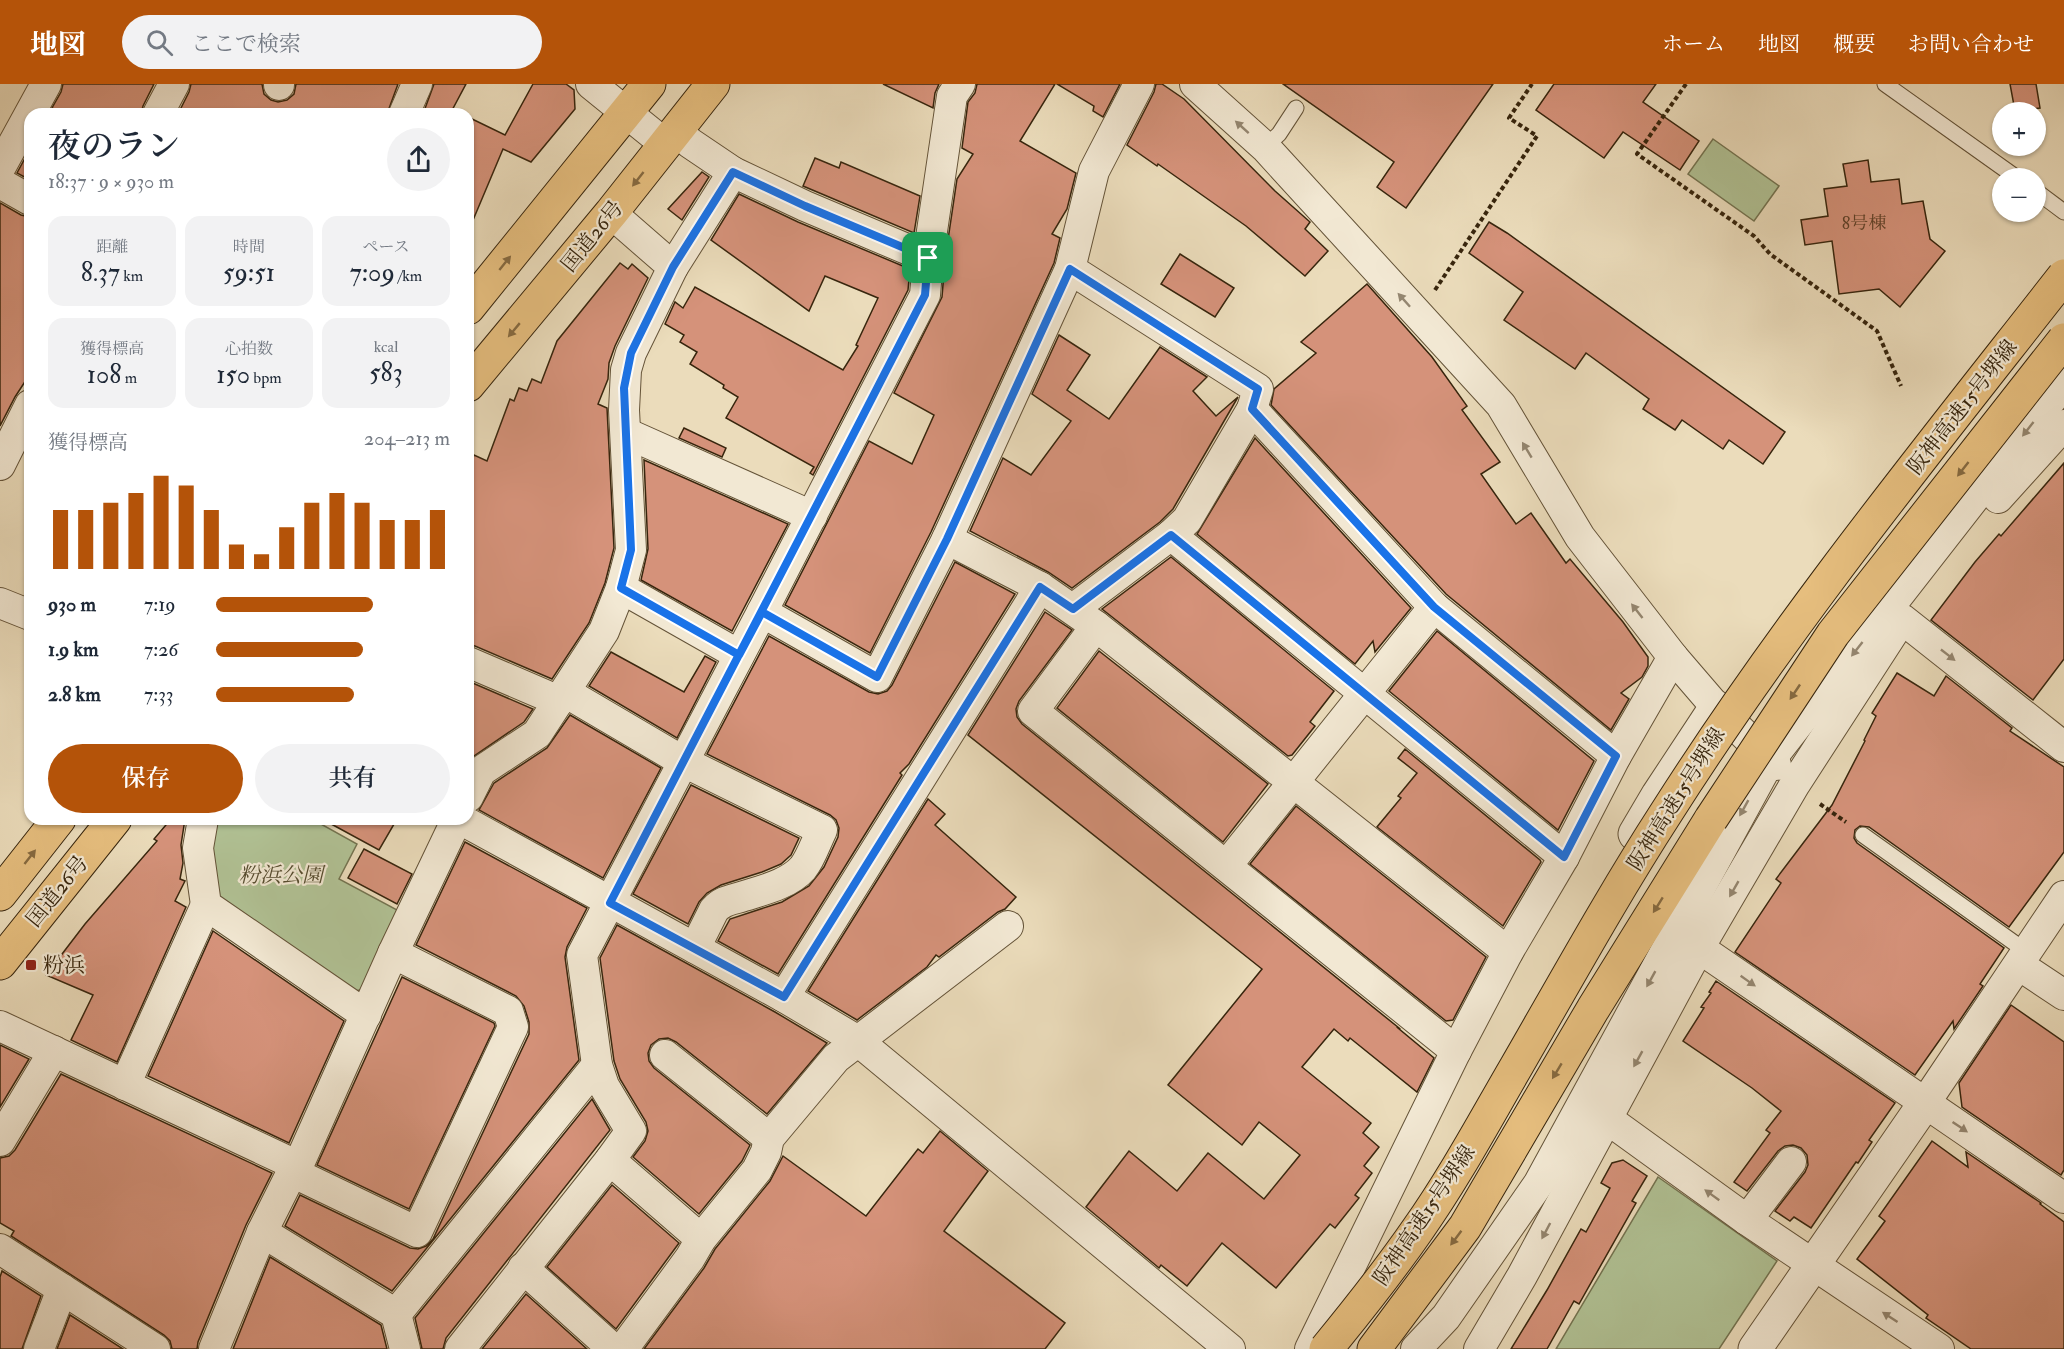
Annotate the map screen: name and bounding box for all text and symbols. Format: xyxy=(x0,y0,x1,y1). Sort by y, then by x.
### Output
search box xyxy=(122,15,542,69)
icon: search xyxy=(143,26,176,59)
text: 地図 xyxy=(30,28,86,63)
text: ここで検索 xyxy=(191,30,301,58)
text: ホーム xyxy=(1662,31,1725,58)
text: 地図 xyxy=(1758,31,1800,58)
text: 概要 xyxy=(1833,31,1875,58)
text: お問い合わせ xyxy=(1908,31,2034,58)
map controls xyxy=(1992,102,2046,222)
button: + xyxy=(1992,102,2046,156)
one-way arrow xyxy=(1235,120,1250,134)
text: 夜のラン xyxy=(48,126,180,167)
button: share xyxy=(387,128,450,191)
button: − xyxy=(1992,168,2046,222)
text: 18:37 · 9 × 930 m xyxy=(48,169,174,194)
one-way arrow xyxy=(632,172,644,187)
street label: 国道26号 xyxy=(555,195,629,278)
house number: 8号棟 xyxy=(1842,212,1886,235)
pin xyxy=(902,232,953,283)
text: 距離 xyxy=(96,237,128,257)
text: 時間 xyxy=(233,237,265,257)
text: ペース xyxy=(362,237,410,257)
icon: arrive xyxy=(911,241,944,274)
one-way arrow xyxy=(498,255,511,271)
text: 8.37 xyxy=(81,257,120,289)
text: 59:51 xyxy=(223,257,275,289)
text: 7:09 xyxy=(350,257,395,289)
text: km xyxy=(120,266,143,286)
text: /km xyxy=(395,266,422,286)
one-way arrow xyxy=(1398,293,1411,308)
one-way arrow xyxy=(508,322,521,337)
street label: 阪神高速15号堺線 xyxy=(1901,335,2023,480)
text: kcal xyxy=(374,337,398,357)
text: 獲得標高 xyxy=(80,339,144,359)
text: 心拍数 xyxy=(225,339,273,359)
text: 583 xyxy=(369,357,403,389)
text: 108 xyxy=(87,359,121,391)
text: 150 xyxy=(216,359,250,391)
text: m xyxy=(121,368,137,388)
text: bpm xyxy=(250,368,282,388)
one-way arrow xyxy=(2022,421,2034,437)
text: 204–213 m xyxy=(364,426,450,451)
text: 獲得標高 xyxy=(48,430,128,455)
one-way arrow xyxy=(1522,442,1533,458)
one-way arrow xyxy=(1957,461,1970,477)
text: 930 m xyxy=(48,592,96,617)
text: 7:19 xyxy=(144,592,175,617)
one-way arrow xyxy=(1630,603,1643,619)
text: 1.9 km xyxy=(48,637,99,662)
text: 7:26 xyxy=(144,637,178,662)
one-way arrow xyxy=(1850,641,1863,657)
one-way arrow xyxy=(1940,648,1955,660)
text: 2.8 km xyxy=(48,682,101,707)
text: 7:33 xyxy=(144,682,173,707)
one-way arrow xyxy=(1790,684,1801,700)
street label: 阪神高速15号堺線 xyxy=(1622,723,1731,876)
button: 保存 xyxy=(48,744,243,813)
button: 共有 xyxy=(255,744,450,813)
one-way arrow xyxy=(1739,799,1749,816)
one-way arrow xyxy=(23,849,35,864)
street label: 国道26号 xyxy=(20,850,94,933)
park label: 粉浜公園 xyxy=(239,862,326,889)
one-way arrow xyxy=(1728,881,1739,897)
one-way arrow xyxy=(1653,897,1664,913)
place label: 粉浜 xyxy=(43,952,85,979)
marker: 粉浜 xyxy=(24,958,38,972)
one-way arrow xyxy=(1646,971,1656,988)
one-way arrow xyxy=(1739,975,1755,987)
one-way arrow xyxy=(1633,1051,1643,1068)
one-way arrow xyxy=(1551,1063,1562,1079)
one-way arrow xyxy=(1952,1121,1968,1133)
street label: 阪神高速15号堺線 xyxy=(1367,1140,1481,1291)
one-way arrow xyxy=(1704,1189,1720,1201)
one-way arrow xyxy=(1541,1223,1551,1240)
one-way arrow xyxy=(1451,1231,1463,1246)
one-way arrow xyxy=(1882,1312,1898,1323)

